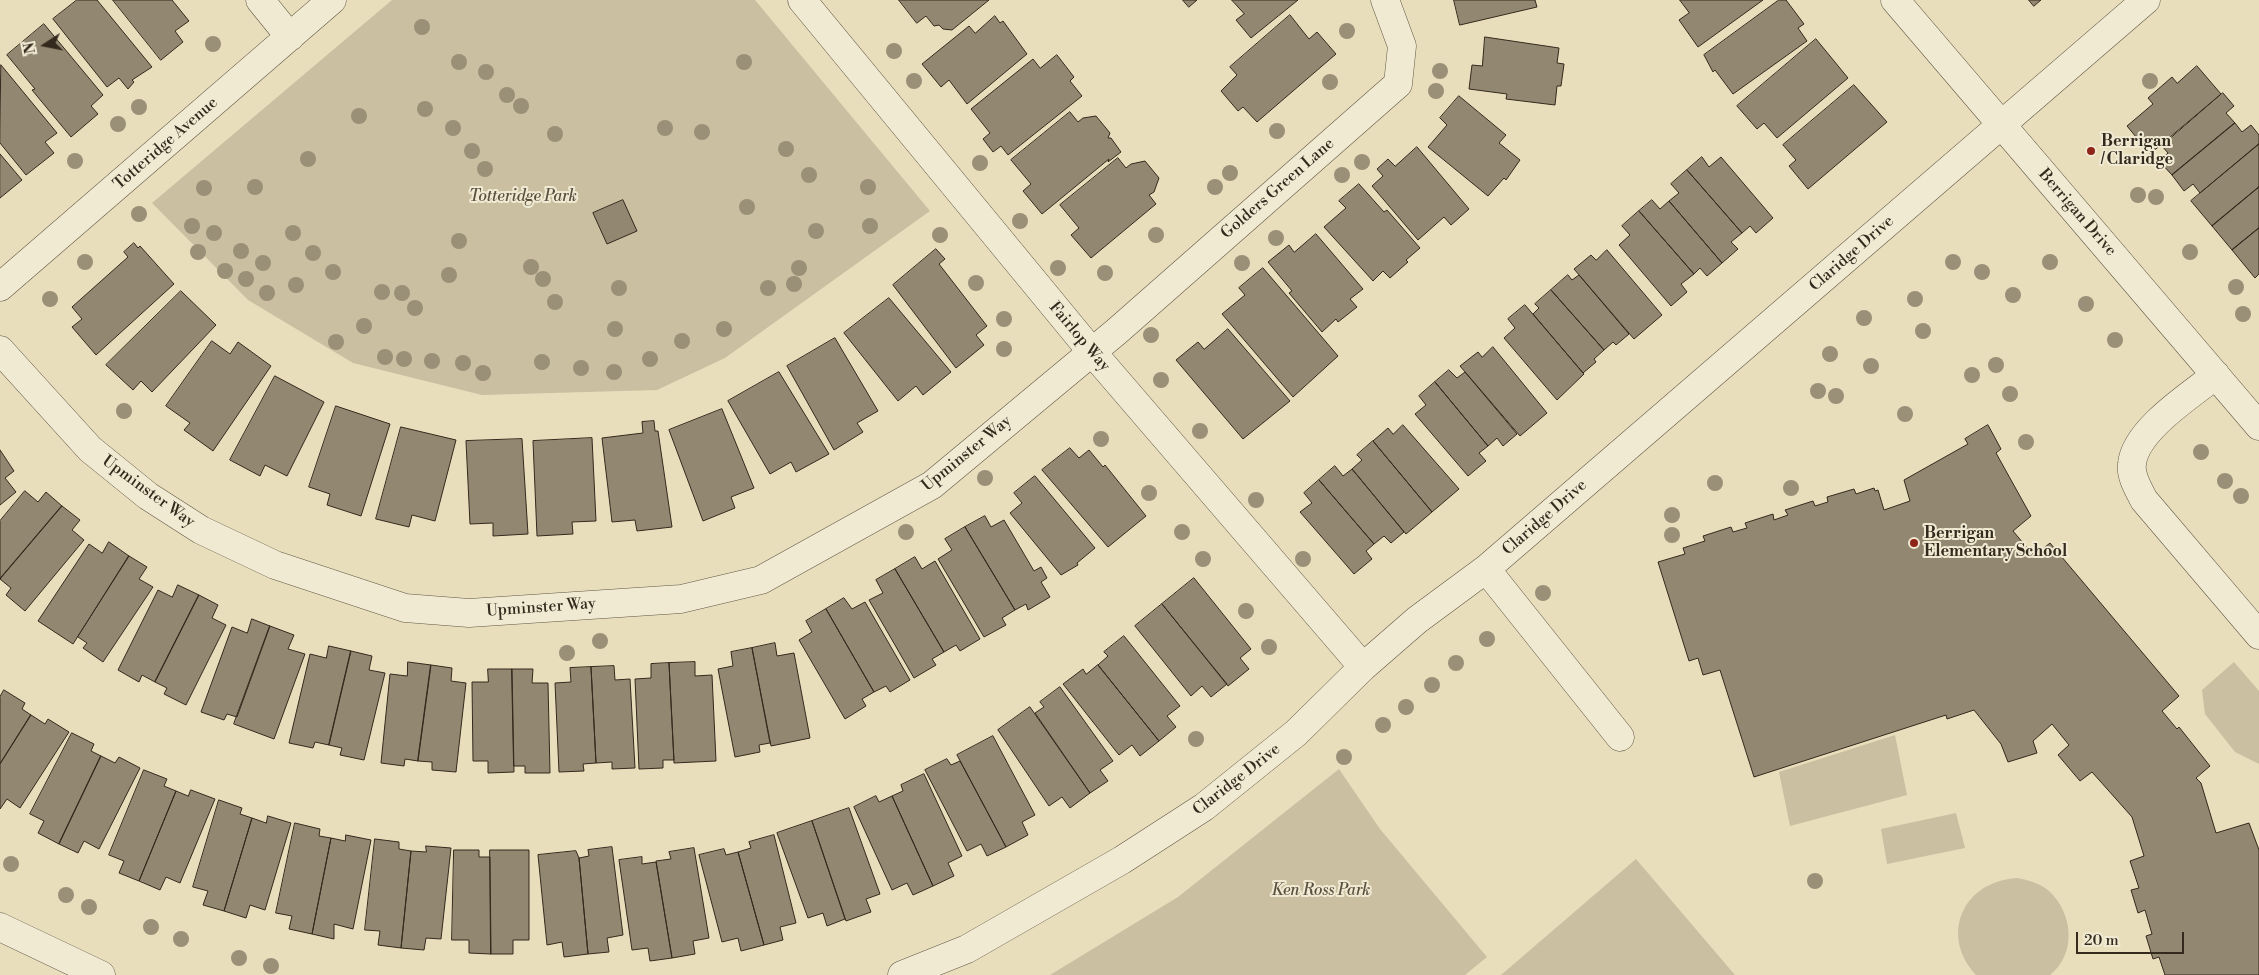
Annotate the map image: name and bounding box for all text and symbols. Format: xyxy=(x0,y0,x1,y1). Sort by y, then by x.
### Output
north arrow xyxy=(20,20,70,70)
text: N xyxy=(20,41,40,55)
street label: Totteridge Avenue xyxy=(110,94,222,194)
place label: Berrigan / Claridge xyxy=(2101,132,2173,170)
street label: Golders Green Lane xyxy=(1217,135,1339,243)
marker: Berrigan / Claridge xyxy=(2085,145,2097,157)
street label: Berrigan Drive xyxy=(2034,166,2120,260)
park label: Totteridge Park xyxy=(469,187,577,207)
street label: Claridge Drive xyxy=(1806,212,1898,296)
street label: Fairlop Way xyxy=(1044,298,1114,376)
street label: Upminster Way xyxy=(918,412,1016,496)
street label: Upminster Way xyxy=(98,452,198,532)
street label: Claridge Drive xyxy=(1499,476,1591,560)
place label: Berrigan Elementary School xyxy=(1924,524,2067,562)
marker: Berrigan Elementary School xyxy=(1908,537,1920,549)
street label: Upminster Way xyxy=(486,595,596,621)
street label: Claridge Drive xyxy=(1189,740,1285,820)
park label: Ken Ross Park xyxy=(1272,881,1370,901)
scale bar xyxy=(2079,922,2186,954)
text: 20 m xyxy=(2084,931,2119,950)

